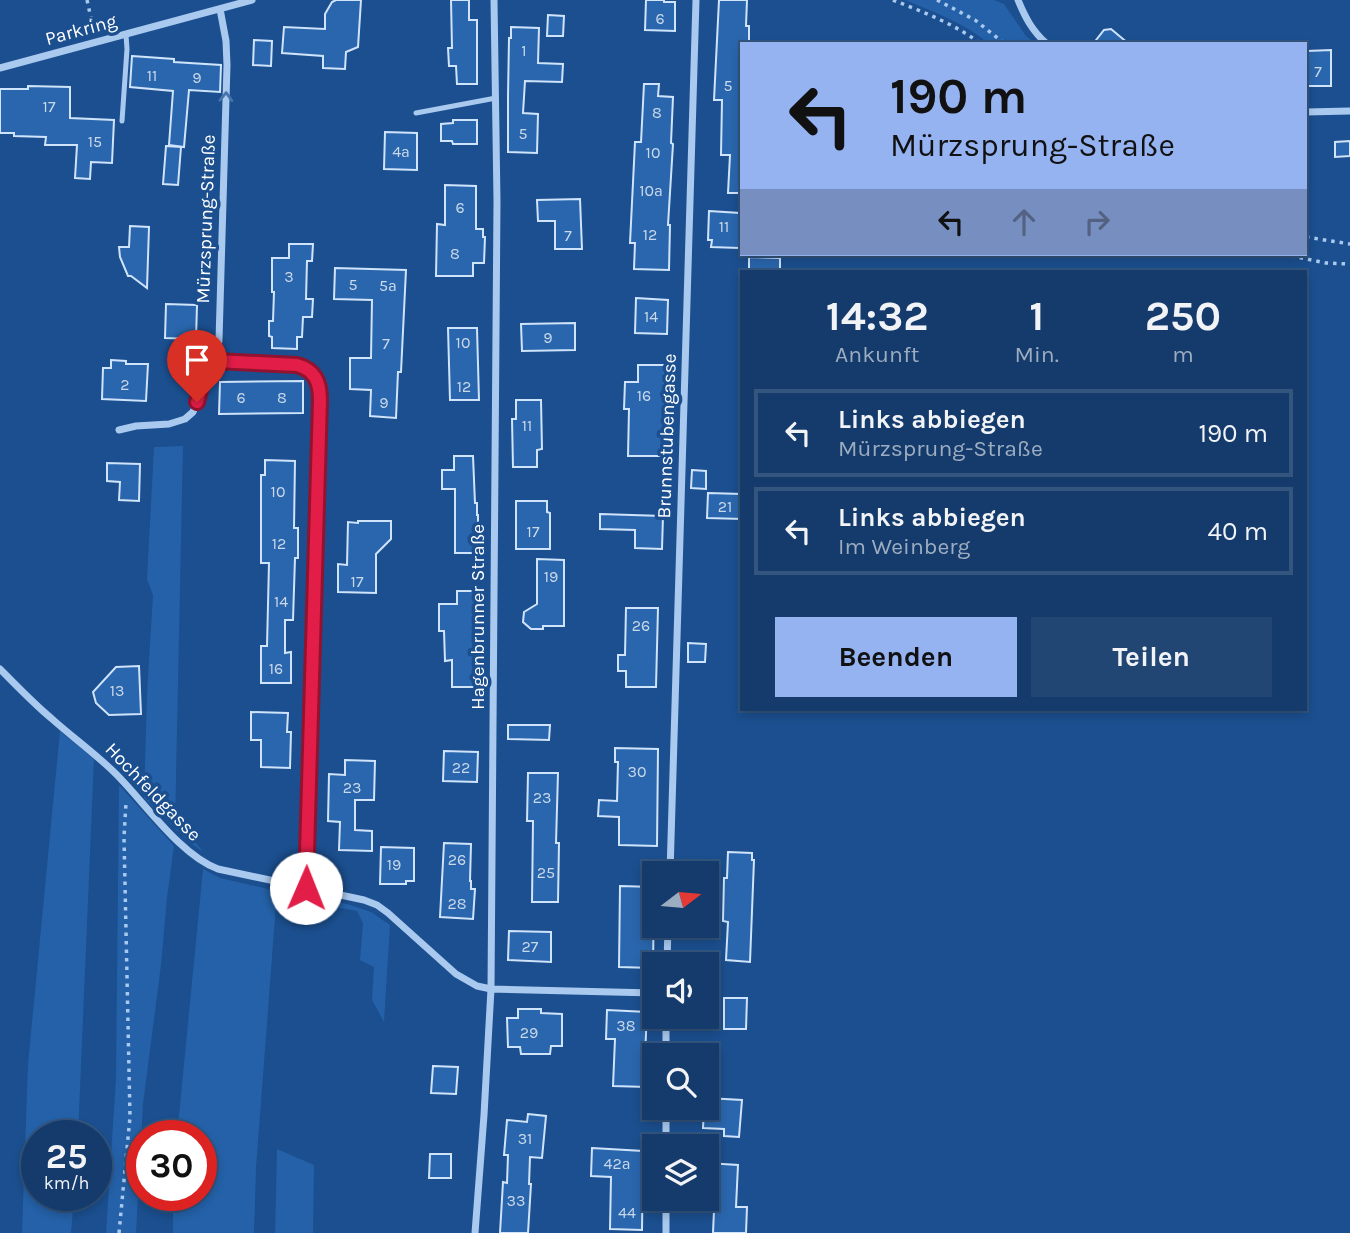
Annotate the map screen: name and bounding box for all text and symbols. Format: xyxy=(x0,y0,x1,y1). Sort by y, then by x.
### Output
house number: 6 xyxy=(655,9,665,28)
street label: Parkring xyxy=(43,10,119,50)
house number: 1 xyxy=(521,41,527,60)
house number: 7 xyxy=(1314,62,1322,81)
house number: 11 xyxy=(147,66,157,85)
house number: 9 xyxy=(192,68,202,87)
text: 190 m xyxy=(890,68,1027,125)
icon: left xyxy=(775,70,866,161)
house number: 5 xyxy=(723,76,733,95)
one-way arrow xyxy=(218,92,234,102)
house number: 17 xyxy=(43,97,56,116)
house number: 8 xyxy=(652,103,662,122)
house number: 5 xyxy=(518,124,528,143)
text: Mürzsprung-Straße xyxy=(890,127,1175,164)
house number: 15 xyxy=(88,132,102,151)
street label: Mürzsprung-Straße xyxy=(192,134,220,304)
house number: 4a xyxy=(392,142,410,161)
house number: 10 xyxy=(646,143,660,162)
house number: 10a xyxy=(639,181,663,200)
house number: 6 xyxy=(455,198,465,217)
icon: left xyxy=(932,203,970,241)
icon: ahead xyxy=(1005,203,1043,241)
icon: right xyxy=(1078,203,1116,241)
house number: 11 xyxy=(719,217,729,236)
house number: 12 xyxy=(643,225,657,244)
house number: 7 xyxy=(564,226,572,245)
house number: 8 xyxy=(450,244,460,263)
house number: 3 xyxy=(284,267,294,286)
house number: 5 xyxy=(348,275,358,294)
house number: 5a xyxy=(379,276,397,295)
text: 14:32 xyxy=(826,291,929,341)
text: 1 xyxy=(1029,291,1044,341)
text: 250 xyxy=(1145,291,1221,341)
house number: 14 xyxy=(644,307,658,326)
house number: 9 xyxy=(543,328,553,347)
pin xyxy=(167,330,227,402)
house number: 10 xyxy=(456,333,470,352)
house number: 7 xyxy=(382,334,390,353)
icon: arrive xyxy=(178,341,216,379)
text: Ankunft xyxy=(835,341,919,368)
text: Min. xyxy=(1015,341,1059,368)
text: m xyxy=(1172,341,1194,368)
street label: Brunnstubengasse xyxy=(653,353,681,519)
house number: 2 xyxy=(120,375,130,394)
house number: 12 xyxy=(457,377,471,396)
house number: 16 xyxy=(637,386,651,405)
house number: 6 xyxy=(236,388,246,407)
house number: 8 xyxy=(277,388,287,407)
house number: 9 xyxy=(379,393,389,412)
text: Links abbiegen xyxy=(838,404,1026,435)
icon: left xyxy=(779,414,817,452)
house number: 11 xyxy=(522,416,532,435)
text: 190 m xyxy=(1198,418,1268,449)
text: Mürzsprung-Straße xyxy=(838,435,1043,462)
house number: 10 xyxy=(271,482,285,501)
house number: 21 xyxy=(718,497,732,516)
text: Links abbiegen xyxy=(838,502,1026,533)
icon: left xyxy=(779,512,817,550)
text: 40 m xyxy=(1208,516,1268,547)
house number: 17 xyxy=(527,522,540,541)
street label: Hagenbrunner Straße xyxy=(467,524,489,710)
text: Im Weinberg xyxy=(838,533,970,560)
house number: 12 xyxy=(272,534,286,553)
house number: 19 xyxy=(544,567,558,586)
house number: 17 xyxy=(351,572,364,591)
house number: 14 xyxy=(274,592,288,611)
house number: 26 xyxy=(632,616,650,635)
button: Beenden xyxy=(775,617,1017,697)
button: Teilen xyxy=(1031,617,1272,697)
house number: 16 xyxy=(269,659,283,678)
house number: 13 xyxy=(110,681,124,700)
street label: Hochfeldgasse xyxy=(101,738,205,846)
house number: 22 xyxy=(452,758,470,777)
house number: 30 xyxy=(628,762,646,781)
house number: 23 xyxy=(343,778,361,797)
house number: 23 xyxy=(533,788,551,807)
house number: 26 xyxy=(448,850,466,869)
position arrow xyxy=(269,851,343,925)
house number: 19 xyxy=(387,855,401,874)
north arrow xyxy=(642,861,719,938)
map controls xyxy=(642,861,719,1211)
house number: 25 xyxy=(537,863,555,882)
house number: 28 xyxy=(447,894,467,913)
house number: 27 xyxy=(522,937,539,956)
button: sound xyxy=(642,952,719,1029)
house number: 38 xyxy=(616,1016,636,1035)
house number: 29 xyxy=(520,1023,538,1042)
button: search xyxy=(642,1043,719,1120)
speed limit sign: 30 xyxy=(126,1120,217,1211)
house number: 31 xyxy=(518,1129,532,1148)
button: layers xyxy=(642,1134,719,1211)
text: 25 xyxy=(46,1136,87,1177)
house number: 42a xyxy=(603,1154,631,1173)
text: km/h xyxy=(44,1172,89,1194)
house number: 33 xyxy=(507,1191,525,1210)
house number: 44 xyxy=(618,1203,636,1222)

